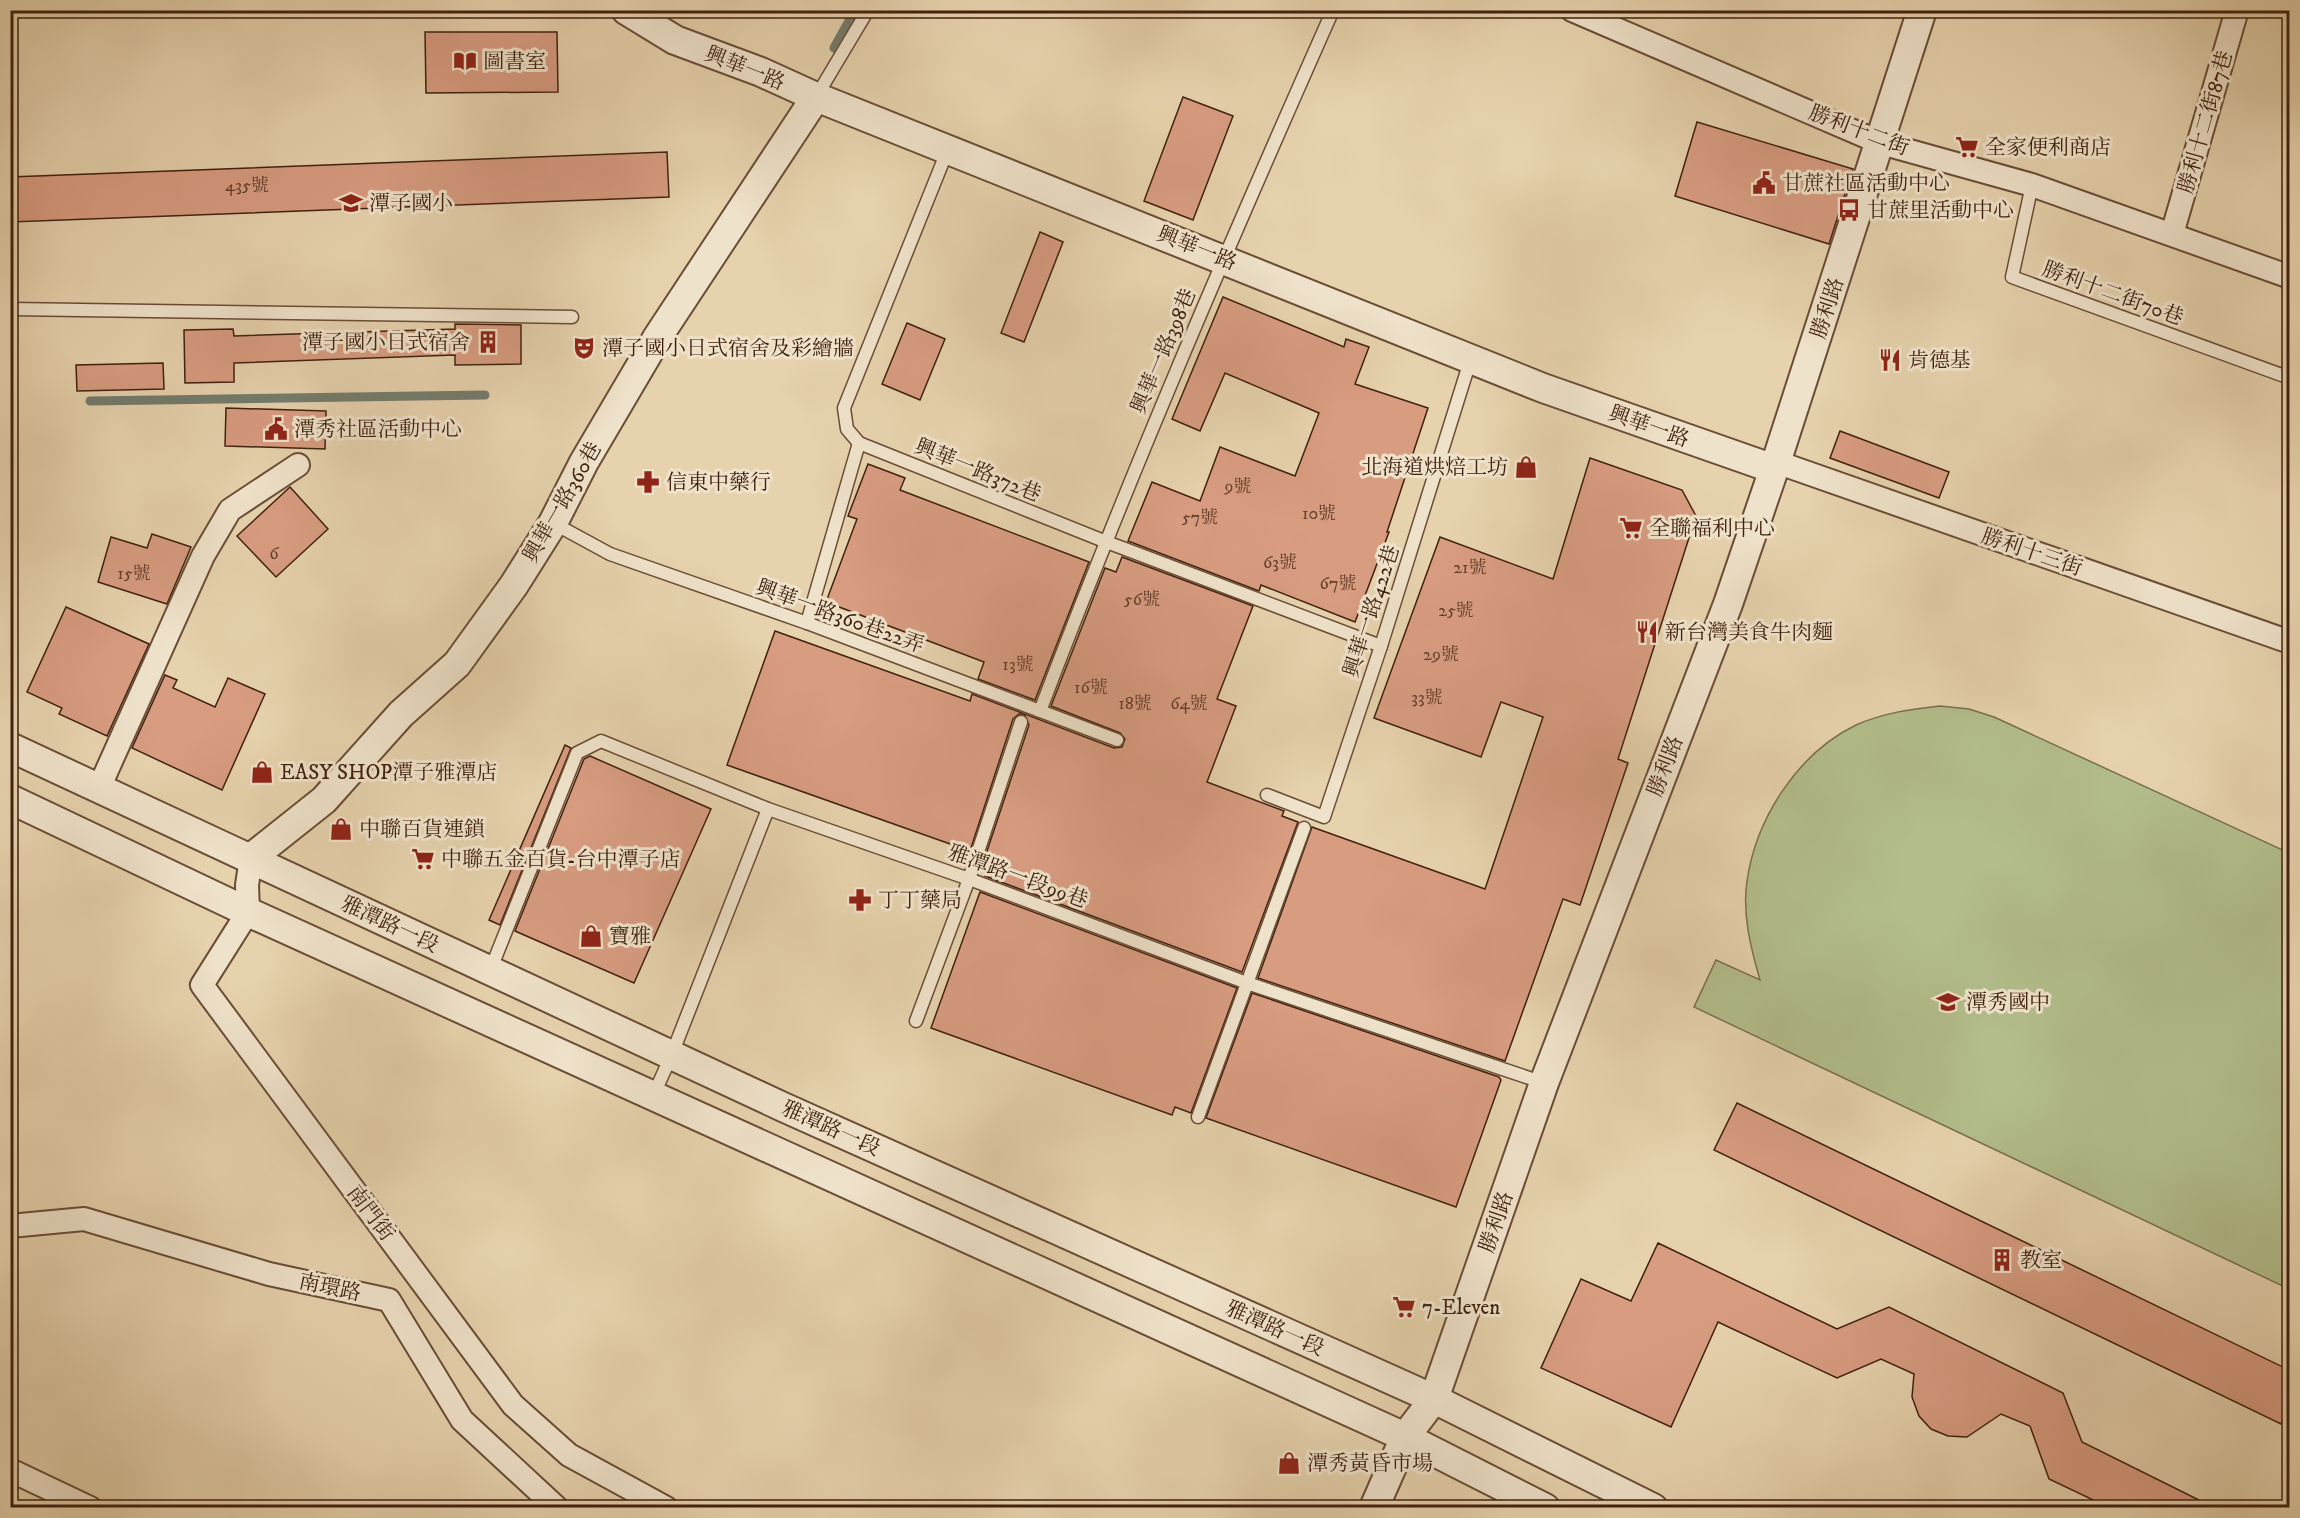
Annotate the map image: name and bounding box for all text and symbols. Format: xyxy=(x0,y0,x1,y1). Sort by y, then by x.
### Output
street label: 興華一路 xyxy=(701,41,788,97)
library icon: 圖書室 xyxy=(452,48,478,74)
street label: 勝利十二街87巷 xyxy=(2173,48,2239,197)
place label: 圖書室 xyxy=(483,49,546,75)
street label: 勝利十二街 xyxy=(1805,100,1912,162)
supermarket icon: 全家便利商店 xyxy=(1954,134,1980,160)
place label: 全家便利商店 xyxy=(1985,135,2111,161)
public building icon: 甘蔗社區活動中心 xyxy=(1751,170,1777,196)
place label: 甘蔗社區活動中心 xyxy=(1782,171,1950,197)
house number: 435號 xyxy=(225,175,269,197)
school or university icon: 潭子國小 xyxy=(338,190,364,216)
place label: 潭子國小 xyxy=(369,191,453,217)
bus stop icon: 甘蔗里活動中心 xyxy=(1836,197,1862,223)
place label: 甘蔗里活動中心 xyxy=(1867,198,2014,224)
street label: 興華一路 xyxy=(1153,221,1240,277)
street label: 勝利十二街70巷 xyxy=(2038,256,2187,332)
street label: 勝利路 xyxy=(1806,274,1850,342)
street label: 興華一路398巷 xyxy=(1126,285,1202,418)
building icon: 潭子國小日式宿舍 xyxy=(475,329,501,355)
place label: 潭子國小日式宿舍 xyxy=(302,330,470,356)
theatre icon: 潭子國小日式宿舍及彩繪牆 xyxy=(571,335,597,361)
place label: 潭子國小日式宿舍及彩繪牆 xyxy=(602,336,854,362)
restaurant icon: 肯德基 xyxy=(1877,347,1903,373)
place label: 肯德基 xyxy=(1908,348,1971,374)
street label: 興華一路 xyxy=(1605,400,1693,454)
public building icon: 潭秀社區活動中心 xyxy=(263,416,289,442)
place label: 潭秀社區活動中心 xyxy=(294,417,462,443)
street label: 興華一路372巷 xyxy=(911,434,1045,508)
street label: 興華一路360巷 xyxy=(518,438,608,567)
shop icon: 北海道烘焙工坊 xyxy=(1513,454,1539,480)
place label: 北海道烘焙工坊 xyxy=(1361,455,1508,481)
pharmacy icon: 信東中藥行 xyxy=(635,469,661,495)
place label: 信東中藥行 xyxy=(666,470,771,496)
house number: 9號 xyxy=(1224,476,1251,498)
house number: 10號 xyxy=(1302,503,1336,525)
house number: 57號 xyxy=(1182,507,1218,529)
supermarket icon: 全聯福利中心 xyxy=(1618,515,1644,541)
place label: 全聯福利中心 xyxy=(1649,516,1775,542)
street label: 勝利十三街 xyxy=(1978,524,2086,582)
street label: 興華一路422巷 xyxy=(1338,542,1406,681)
house number: 6 xyxy=(269,543,279,565)
house number: 63號 xyxy=(1263,552,1297,574)
house number: 21號 xyxy=(1453,557,1487,579)
house number: 15號 xyxy=(117,563,151,585)
house number: 67號 xyxy=(1320,573,1356,595)
street label: 興華一路360巷22弄 xyxy=(752,575,927,659)
house number: 56號 xyxy=(1124,589,1160,611)
house number: 25號 xyxy=(1438,600,1474,622)
restaurant icon: 新台灣美食牛肉麵 xyxy=(1634,619,1660,645)
place label: 新台灣美食牛肉麵 xyxy=(1665,620,1833,646)
house number: 29號 xyxy=(1423,644,1459,666)
house number: 13號 xyxy=(1002,654,1034,676)
house number: 16號 xyxy=(1074,677,1108,699)
house number: 33號 xyxy=(1411,687,1443,709)
house number: 18號 xyxy=(1118,693,1152,715)
house number: 64號 xyxy=(1170,693,1208,715)
street label: 勝利路 xyxy=(1643,732,1689,800)
shop icon: EASY SHOP潭子雅潭店 xyxy=(249,759,275,785)
place label: EASY SHOP潭子雅潭店 xyxy=(280,760,497,786)
shop icon: 中聯百貨連鎖 xyxy=(328,816,354,842)
place label: 中聯百貨連鎖 xyxy=(359,817,485,843)
street label: 雅潭路一段99巷 xyxy=(944,840,1091,914)
supermarket icon: 中聯五金百貨-台中潭子店 xyxy=(410,846,436,872)
place label: 中聯五金百貨-台中潭子店 xyxy=(441,847,681,873)
pharmacy icon: 丁丁藥局 xyxy=(847,887,873,913)
place label: 丁丁藥局 xyxy=(878,888,962,914)
street label: 雅潭路一段 xyxy=(337,891,443,959)
shop icon: 寶雅 xyxy=(578,923,604,949)
place label: 寶雅 xyxy=(609,924,651,950)
school or university icon: 潭秀國中 xyxy=(1935,989,1961,1015)
place label: 潭秀國中 xyxy=(1966,990,2050,1016)
street label: 雅潭路一段 xyxy=(777,1096,884,1162)
street label: 南門街 xyxy=(341,1181,400,1247)
street label: 勝利路 xyxy=(1474,1188,1519,1256)
building icon: 教室 xyxy=(1989,1247,2015,1273)
place label: 教室 xyxy=(2020,1248,2062,1274)
street label: 南環路 xyxy=(296,1269,363,1307)
supermarket icon: 7-Eleven xyxy=(1391,1294,1417,1320)
place label: 7-Eleven xyxy=(1422,1295,1500,1321)
street label: 雅潭路一段 xyxy=(1221,1296,1328,1362)
shop icon: 潭秀黃昏市場 xyxy=(1276,1450,1302,1476)
place label: 潭秀黃昏市場 xyxy=(1307,1451,1433,1477)

